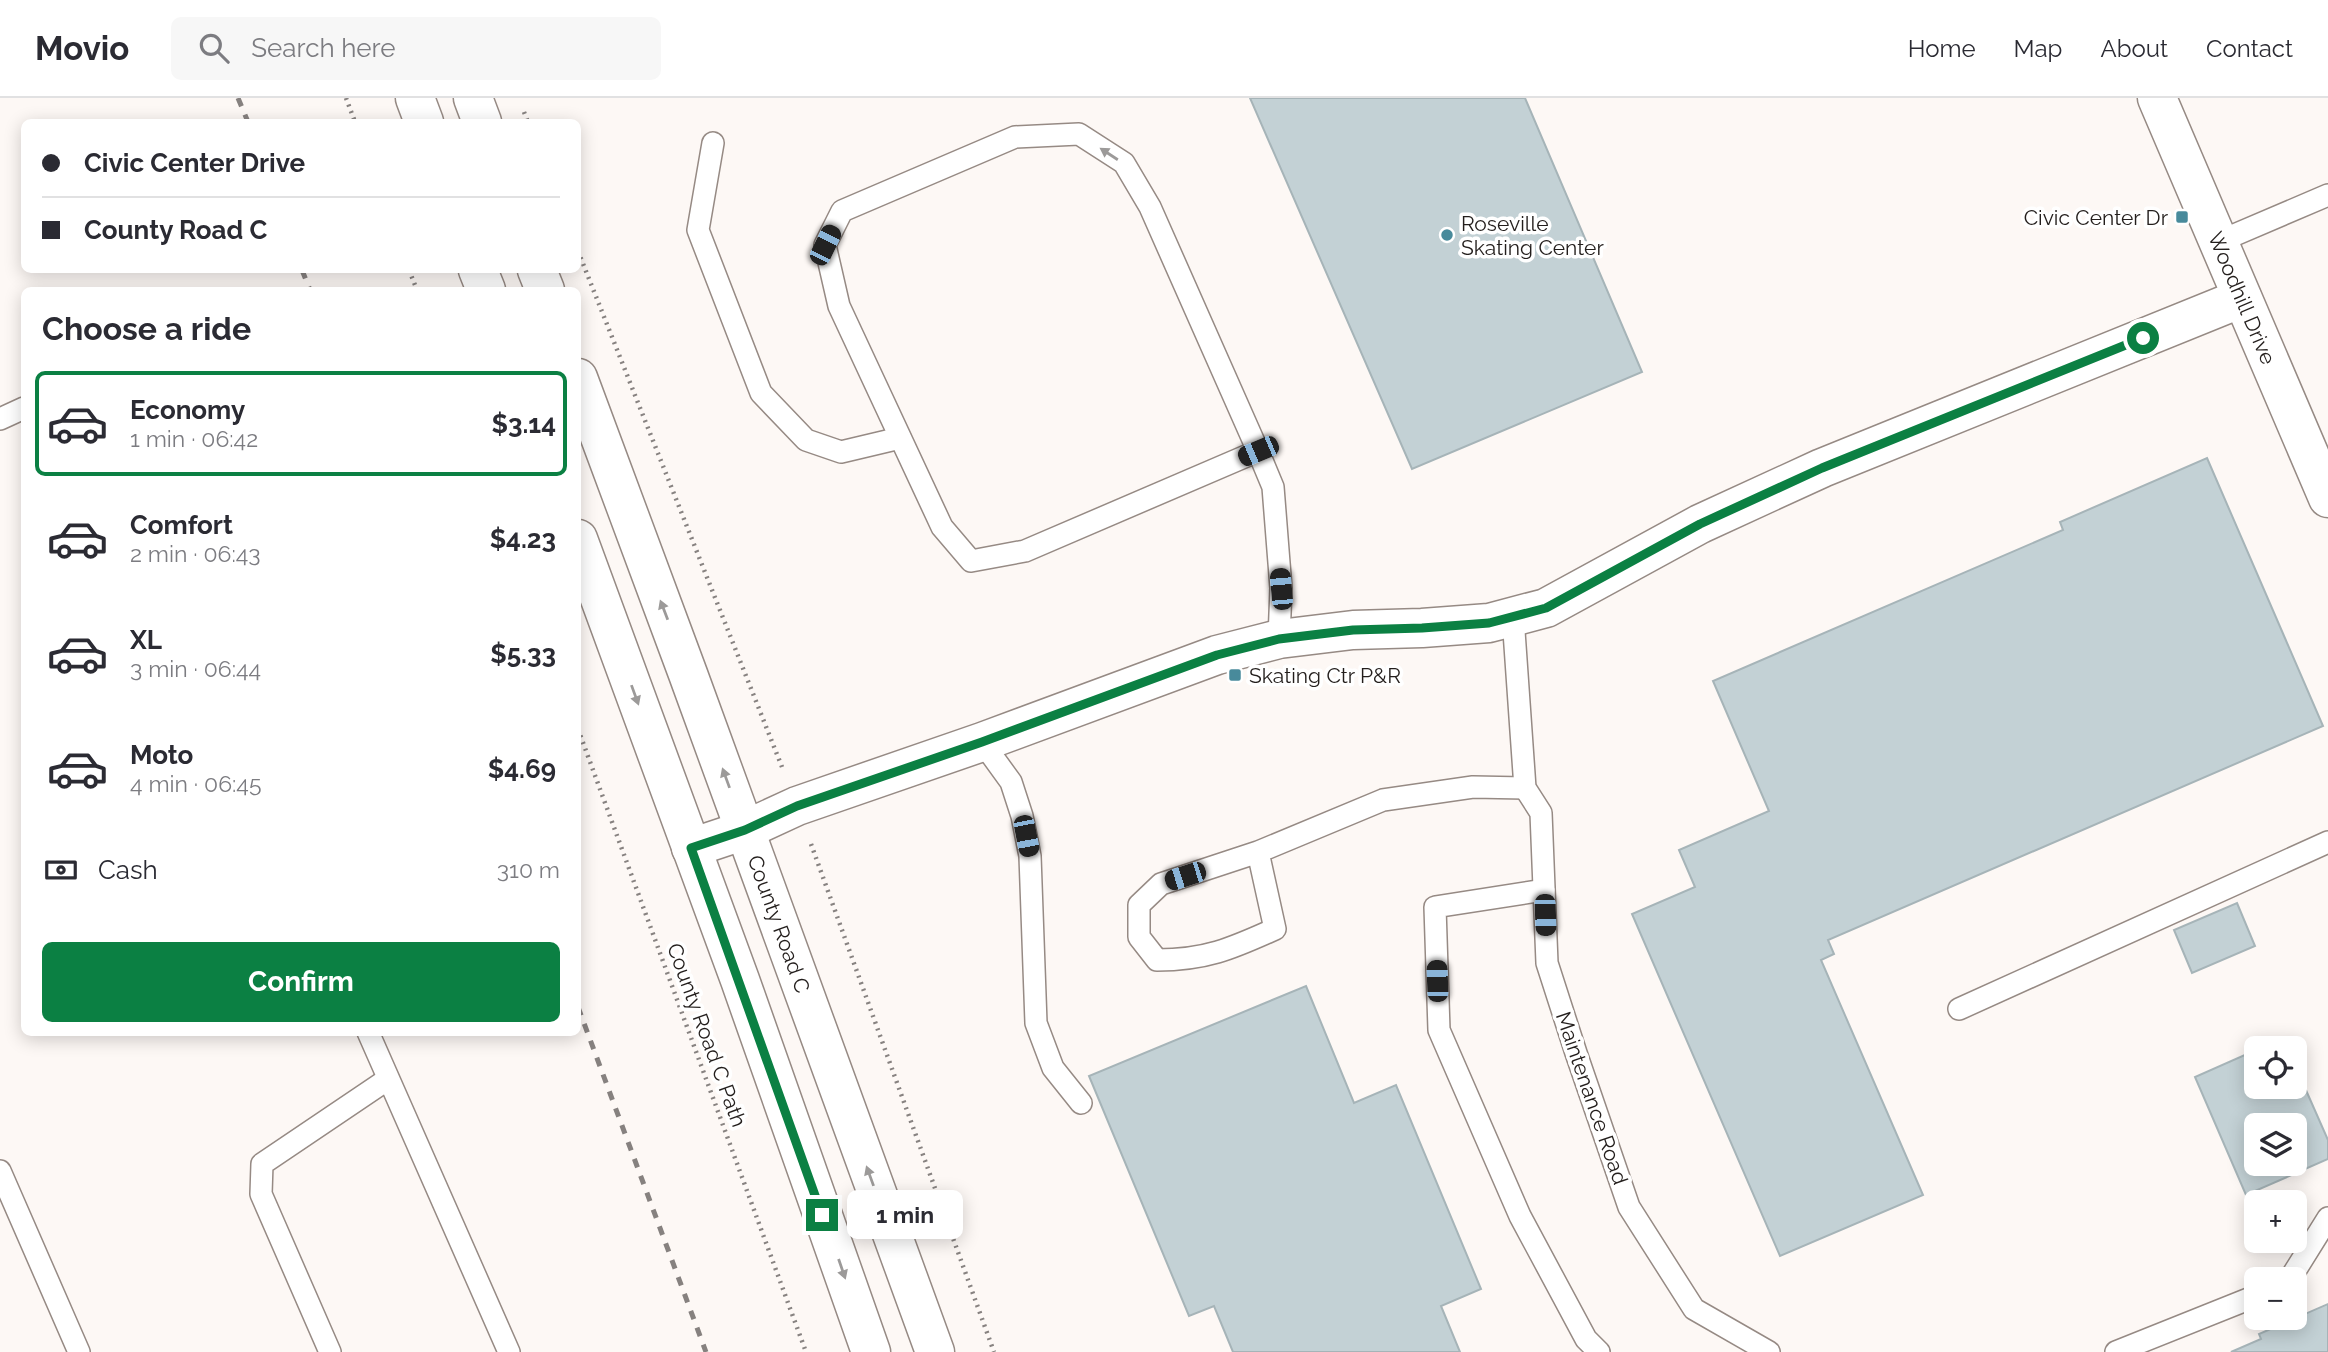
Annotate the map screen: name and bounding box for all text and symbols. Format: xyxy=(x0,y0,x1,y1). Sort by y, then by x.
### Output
search box xyxy=(171,17,661,80)
text: Movio xyxy=(35,29,129,68)
icon: search xyxy=(195,29,233,67)
text: Search here xyxy=(251,33,396,63)
text: Home xyxy=(1908,34,1976,63)
text: Map xyxy=(2014,34,2062,63)
text: About xyxy=(2100,34,2168,63)
text: Contact xyxy=(2206,34,2293,63)
one-way arrow xyxy=(1099,147,1119,160)
text: Civic Center Drive xyxy=(84,148,305,178)
place label: Civic Center Dr xyxy=(2024,205,2169,230)
marker: Civic Center Dr xyxy=(2174,209,2190,225)
place label: Roseville Skating Center xyxy=(1461,211,1604,260)
text: County Road C xyxy=(84,215,267,245)
car xyxy=(807,222,844,268)
marker: Roseville Skating Center xyxy=(1439,227,1455,243)
street label: Woodhill Drive xyxy=(2203,228,2281,368)
text: Choose a ride xyxy=(42,310,251,347)
route start xyxy=(2127,322,2159,354)
icon: car xyxy=(46,392,109,455)
text: Economy xyxy=(130,395,245,425)
text: $3.14 xyxy=(492,409,556,439)
text: 1 min · 06:42 xyxy=(130,425,258,452)
car xyxy=(1235,433,1282,469)
icon: car xyxy=(46,507,109,570)
text: Comfort xyxy=(130,510,233,540)
text: $4.23 xyxy=(490,524,556,554)
text: 2 min · 06:43 xyxy=(130,540,261,567)
car xyxy=(1269,567,1294,611)
one-way arrow xyxy=(659,600,670,621)
icon: car xyxy=(46,622,109,685)
text: XL xyxy=(130,625,162,655)
text: $5.33 xyxy=(490,639,556,669)
text: 3 min · 06:44 xyxy=(130,655,261,682)
place label: Skating Ctr P&R xyxy=(1249,663,1401,688)
marker: Skating Ctr P&R xyxy=(1227,667,1243,683)
one-way arrow xyxy=(630,685,641,706)
icon: car xyxy=(46,737,109,800)
text: Moto xyxy=(130,740,193,770)
text: $4.69 xyxy=(488,754,556,784)
one-way arrow xyxy=(720,767,731,788)
text: 4 min · 06:45 xyxy=(130,770,261,797)
car xyxy=(1012,813,1041,859)
icon: cash xyxy=(42,851,80,889)
street label: County Road C xyxy=(742,852,816,996)
text: Cash xyxy=(98,855,158,885)
text: 310 m xyxy=(497,856,560,883)
car xyxy=(1162,860,1209,892)
car xyxy=(1534,894,1557,936)
street label: County Road C Path xyxy=(662,940,752,1130)
button: Confirm xyxy=(42,942,560,1022)
car xyxy=(1426,960,1449,1002)
street label: Maintenance Road xyxy=(1551,1008,1633,1188)
map controls xyxy=(2244,1036,2307,1330)
button: locate xyxy=(2244,1036,2307,1099)
button: layers xyxy=(2244,1113,2307,1176)
one-way arrow xyxy=(864,1165,875,1186)
callout: 1 min xyxy=(846,1190,962,1240)
button: + xyxy=(2244,1190,2307,1253)
route end xyxy=(806,1199,838,1231)
text: 1 min xyxy=(876,1201,934,1228)
one-way arrow xyxy=(837,1259,848,1280)
button: − xyxy=(2244,1267,2307,1330)

